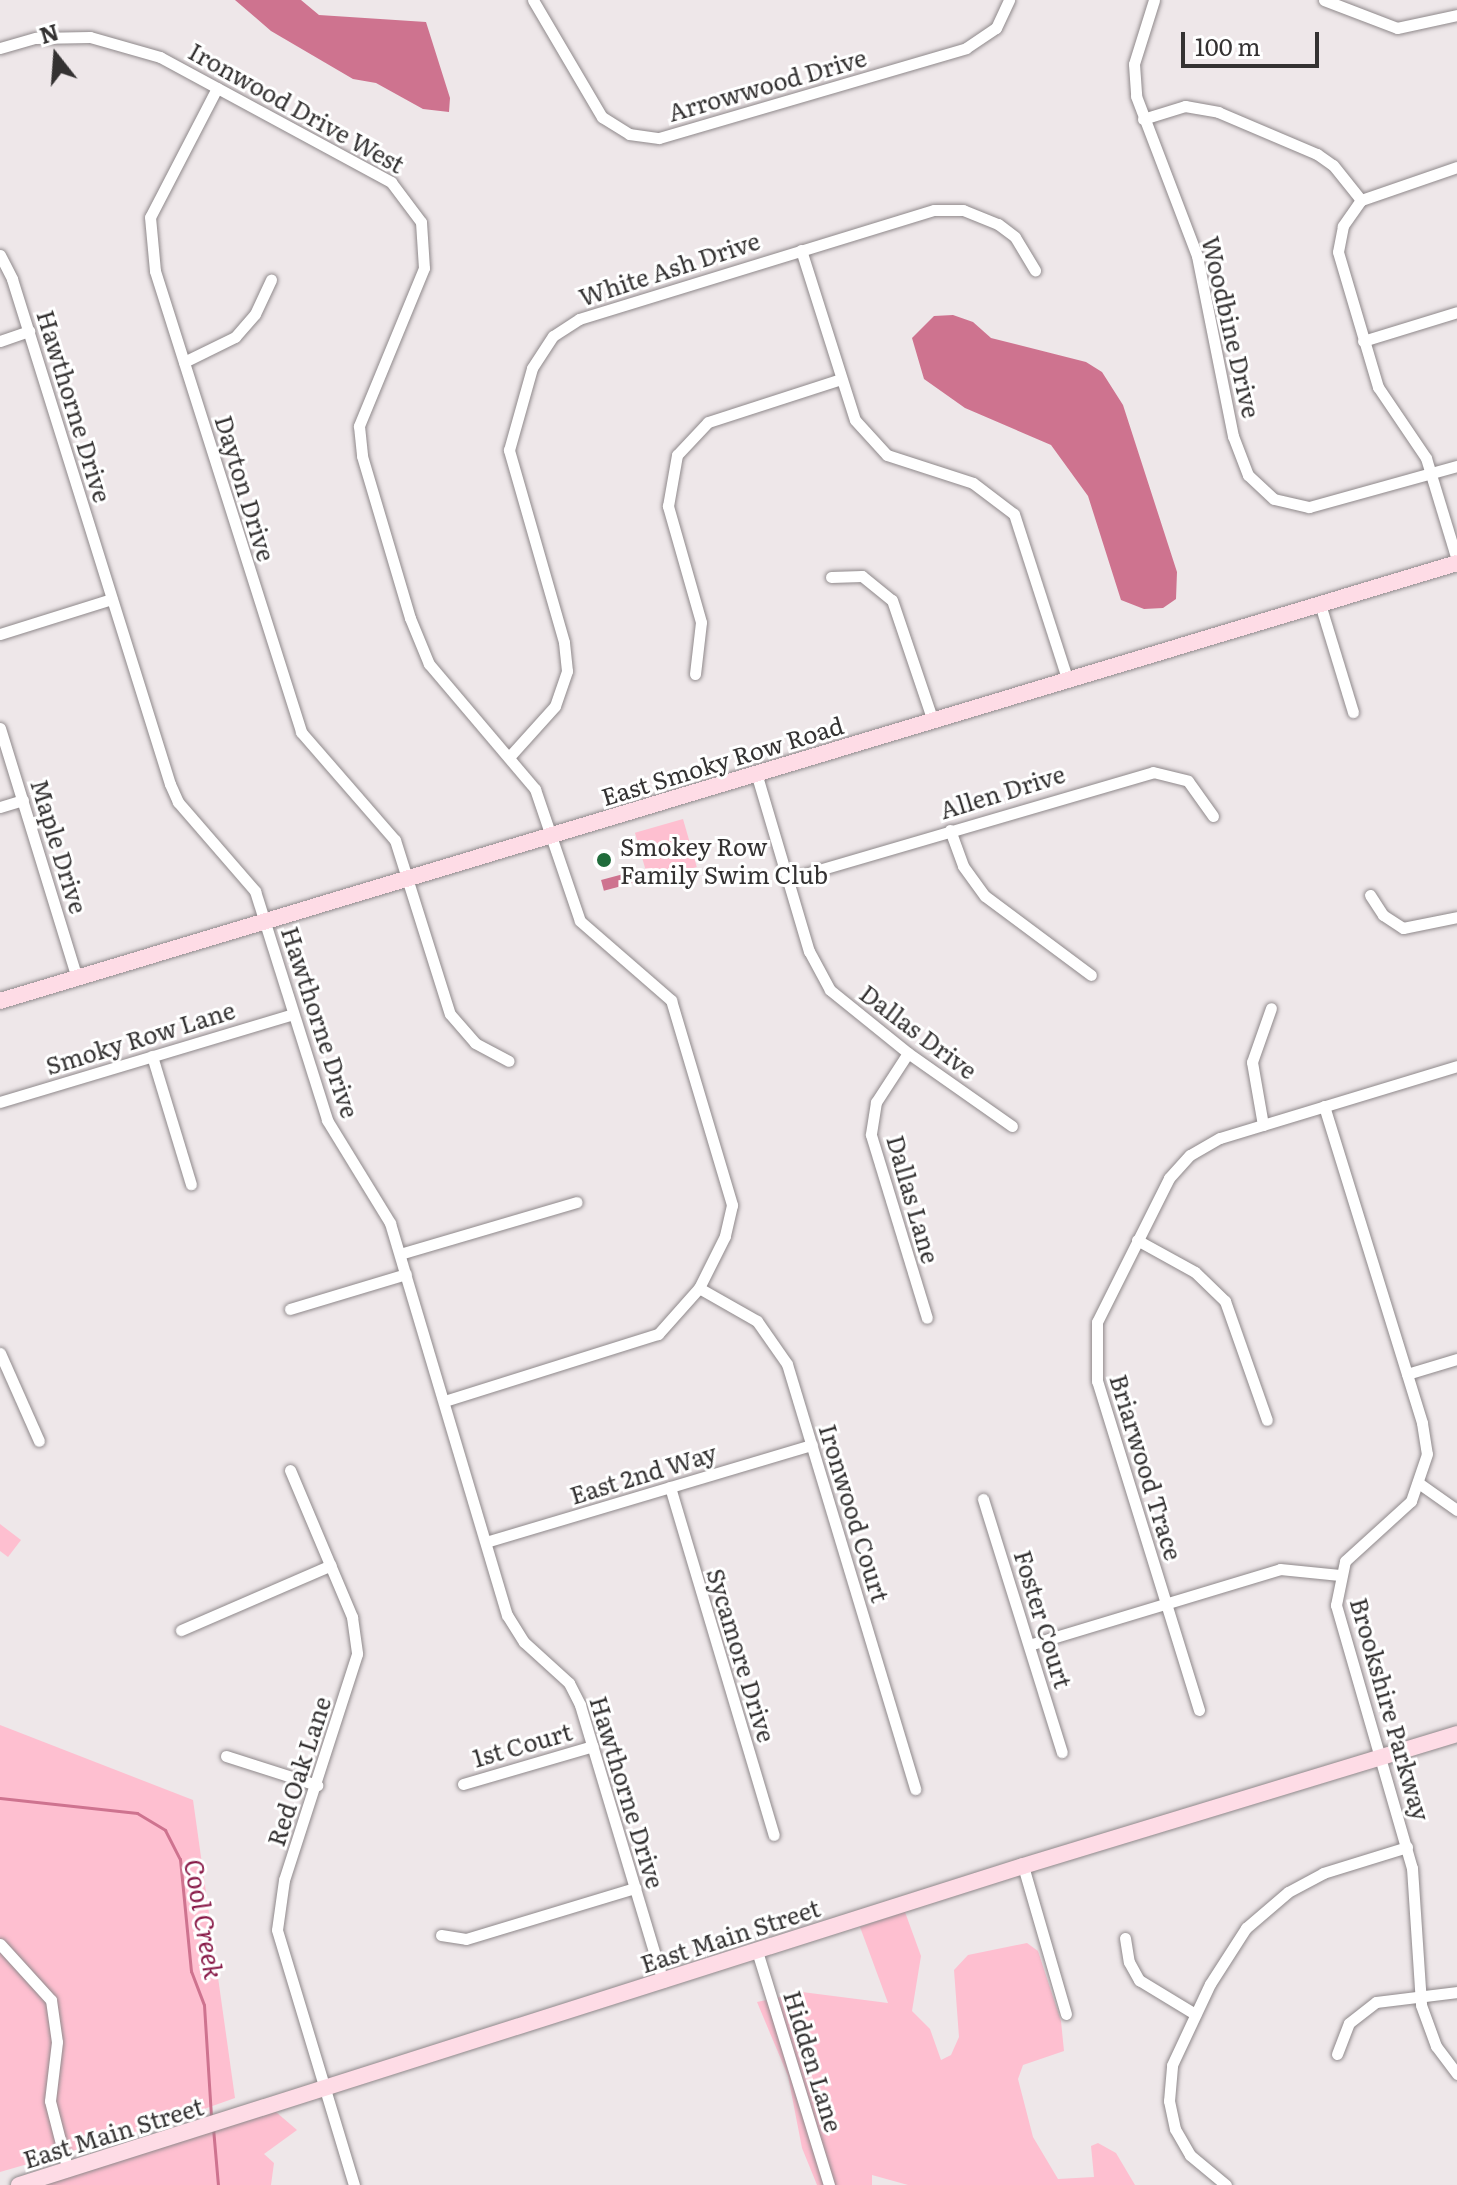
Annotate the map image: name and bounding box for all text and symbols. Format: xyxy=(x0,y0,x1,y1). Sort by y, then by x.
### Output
text: N xyxy=(35,14,62,51)
north arrow xyxy=(16,16,96,96)
scale bar xyxy=(1185,16,1323,66)
text: 100 m xyxy=(1195,28,1261,63)
street label: Ironwood Drive West xyxy=(184,36,410,178)
street label: Arrowwood Drive xyxy=(664,42,870,126)
street label: White Ash Drive xyxy=(575,225,763,311)
street label: Woodbine Drive xyxy=(1197,233,1267,421)
street label: Hawthorne Drive xyxy=(32,306,118,506)
street label: Dayton Drive xyxy=(210,412,282,564)
street label: East Smoky Row Road xyxy=(598,709,846,811)
street label: Allen Drive xyxy=(936,758,1068,824)
street label: Maple Drive xyxy=(26,775,94,917)
place label: Smokey Row Family Swim Club xyxy=(620,832,828,888)
marker: Smokey Row Family Swim Club xyxy=(595,851,613,869)
street label: Hawthorne Drive xyxy=(276,923,366,1121)
street label: Dallas Drive xyxy=(855,978,983,1084)
street label: Smoky Row Lane xyxy=(42,995,238,1079)
street label: Dallas Lane xyxy=(882,1132,946,1266)
street label: Briarwood Trace xyxy=(1105,1371,1189,1563)
street label: Ironwood Court xyxy=(814,1421,896,1605)
street label: East 2nd Way xyxy=(566,1437,720,1509)
street label: Foster Court xyxy=(1009,1546,1079,1692)
street label: Sycamore Drive xyxy=(702,1565,782,1745)
street label: Brookshire Parkway xyxy=(1345,1594,1437,1824)
street label: Hawthorne Drive xyxy=(585,1692,671,1892)
street label: Red Oak Lane xyxy=(260,1693,336,1849)
street label: 1st Court xyxy=(469,1716,575,1772)
water label: Cool Creek xyxy=(179,1857,231,1981)
street label: East Main Street xyxy=(637,1892,823,1978)
street label: Hidden Lane xyxy=(779,1987,849,2135)
street label: East Main Street xyxy=(19,2091,207,2173)

